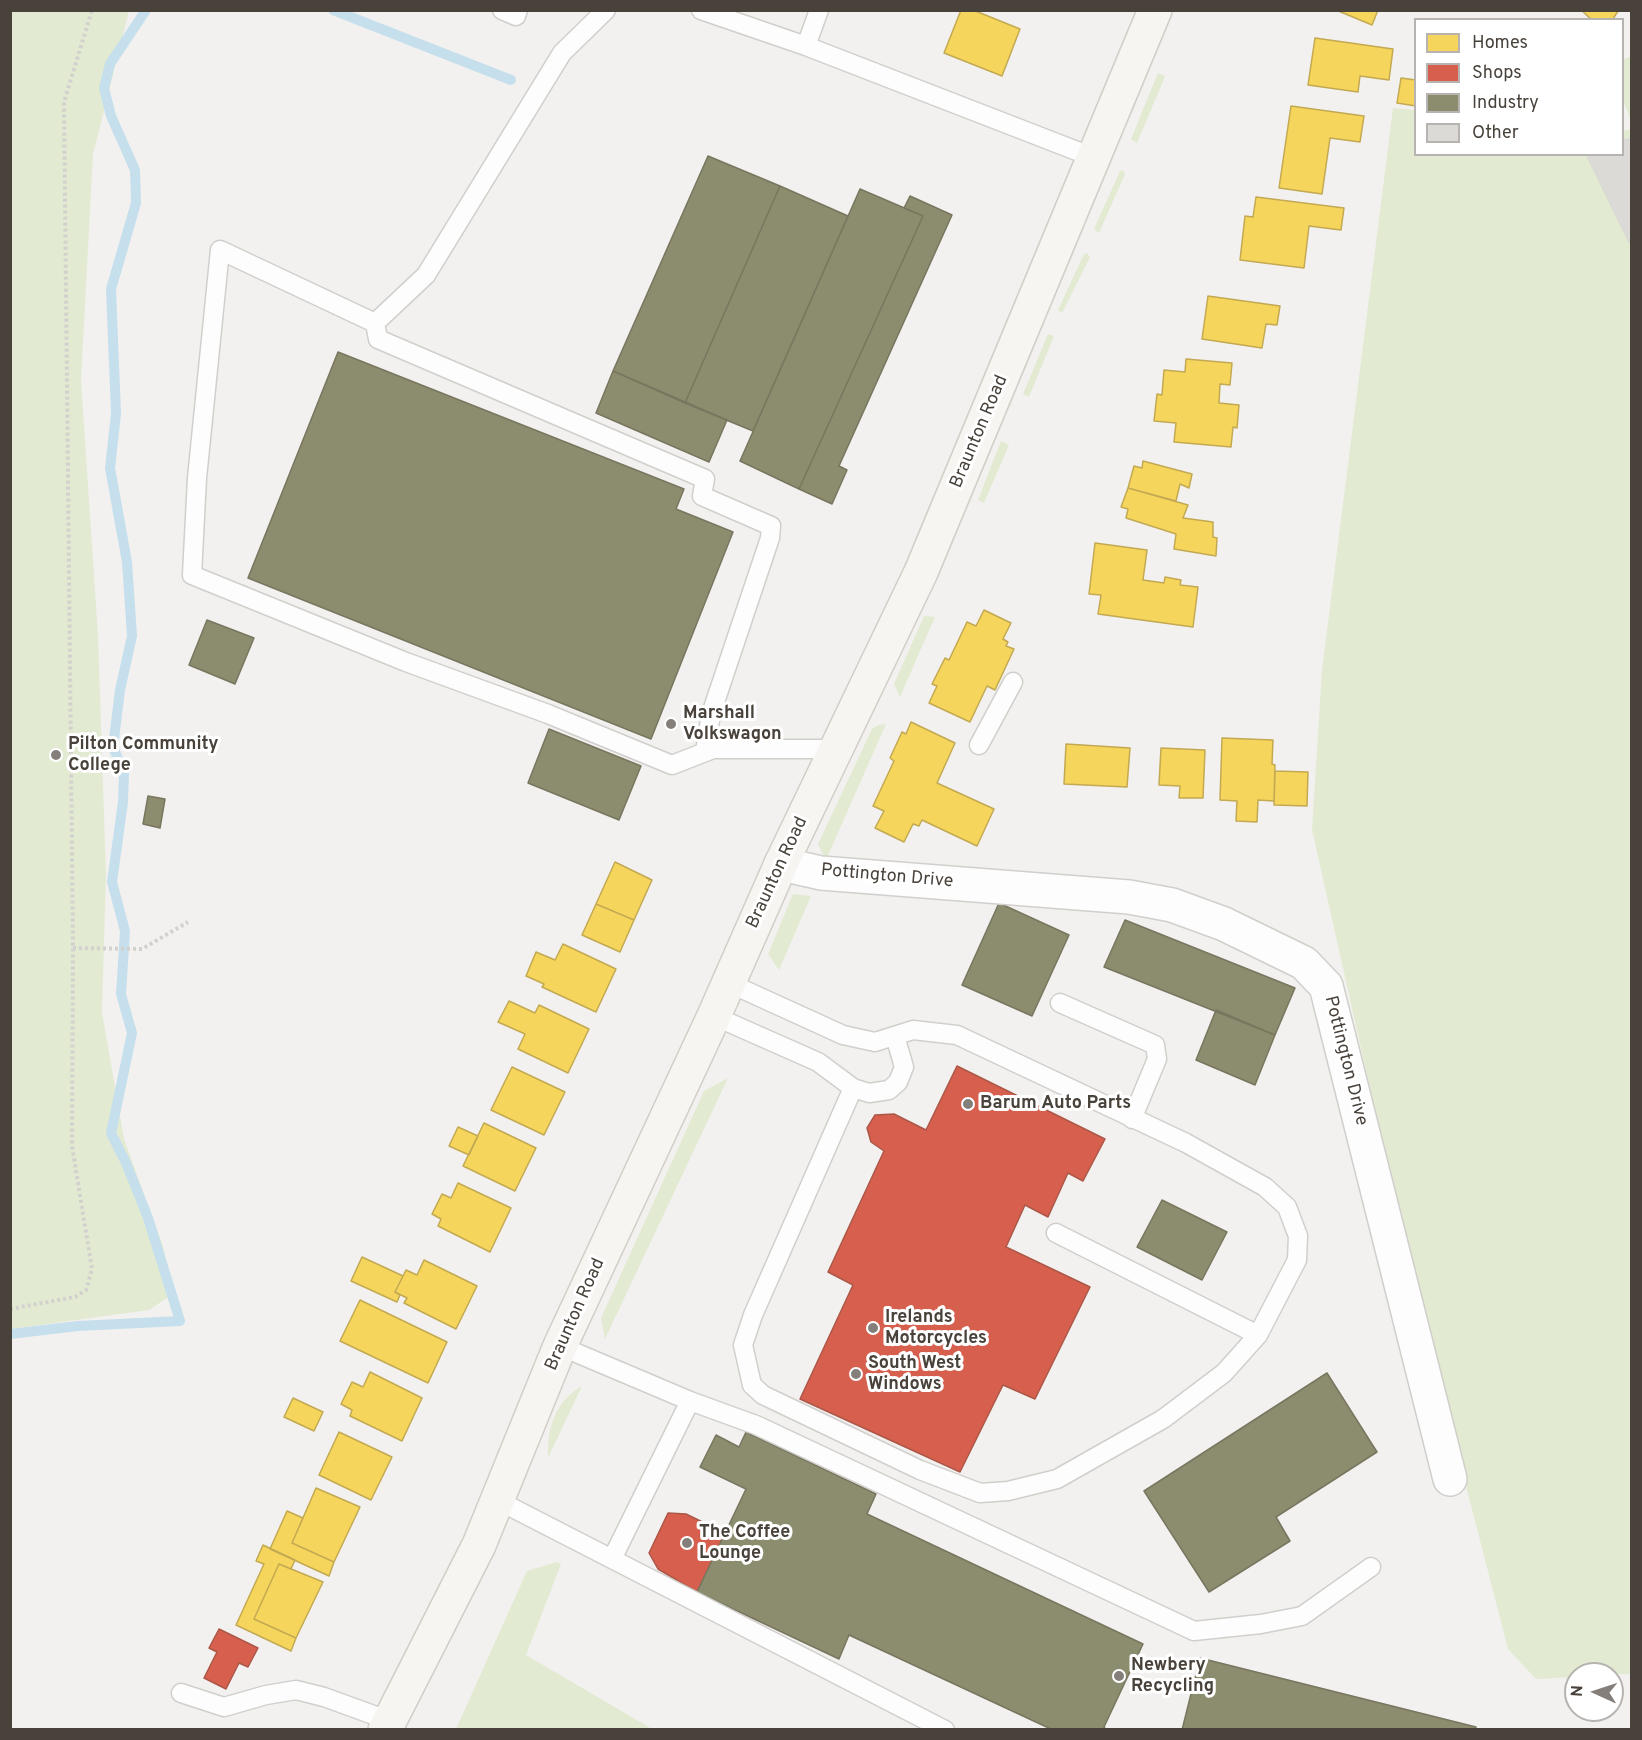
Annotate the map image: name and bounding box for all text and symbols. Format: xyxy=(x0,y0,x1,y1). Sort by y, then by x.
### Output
legend xyxy=(1414,18,1624,156)
text: Homes xyxy=(1472,32,1528,55)
text: Shops xyxy=(1472,62,1522,85)
text: Industry xyxy=(1472,92,1539,115)
text: Other xyxy=(1472,122,1519,145)
street label: Braunton Road xyxy=(946,372,1014,492)
place label: Marshall Volkswagon xyxy=(683,703,782,746)
marker: Marshall Volkswagon xyxy=(664,717,678,731)
place label: Pilton Community College xyxy=(68,734,218,777)
marker: Pilton Community College xyxy=(49,748,63,762)
street label: Braunton Road xyxy=(743,814,813,932)
street label: Pottington Drive xyxy=(820,860,954,894)
street label: Pottington Drive xyxy=(1318,994,1372,1128)
place label: Barum Auto Parts xyxy=(980,1093,1131,1115)
marker: Barum Auto Parts xyxy=(961,1097,975,1111)
street label: Braunton Road xyxy=(542,1255,610,1375)
place label: Irelands Motorcycles xyxy=(885,1307,987,1350)
marker: Irelands Motorcycles xyxy=(866,1321,880,1335)
place label: South West Windows xyxy=(868,1353,961,1396)
marker: South West Windows xyxy=(849,1367,863,1381)
place label: The Coffee Lounge xyxy=(699,1522,790,1564)
marker: The Coffee Lounge xyxy=(680,1536,694,1550)
place label: Newbery Recycling xyxy=(1131,1655,1214,1698)
north arrow xyxy=(1564,1662,1624,1722)
marker: Newbery Recycling xyxy=(1112,1669,1126,1683)
text: N xyxy=(1568,1685,1588,1697)

